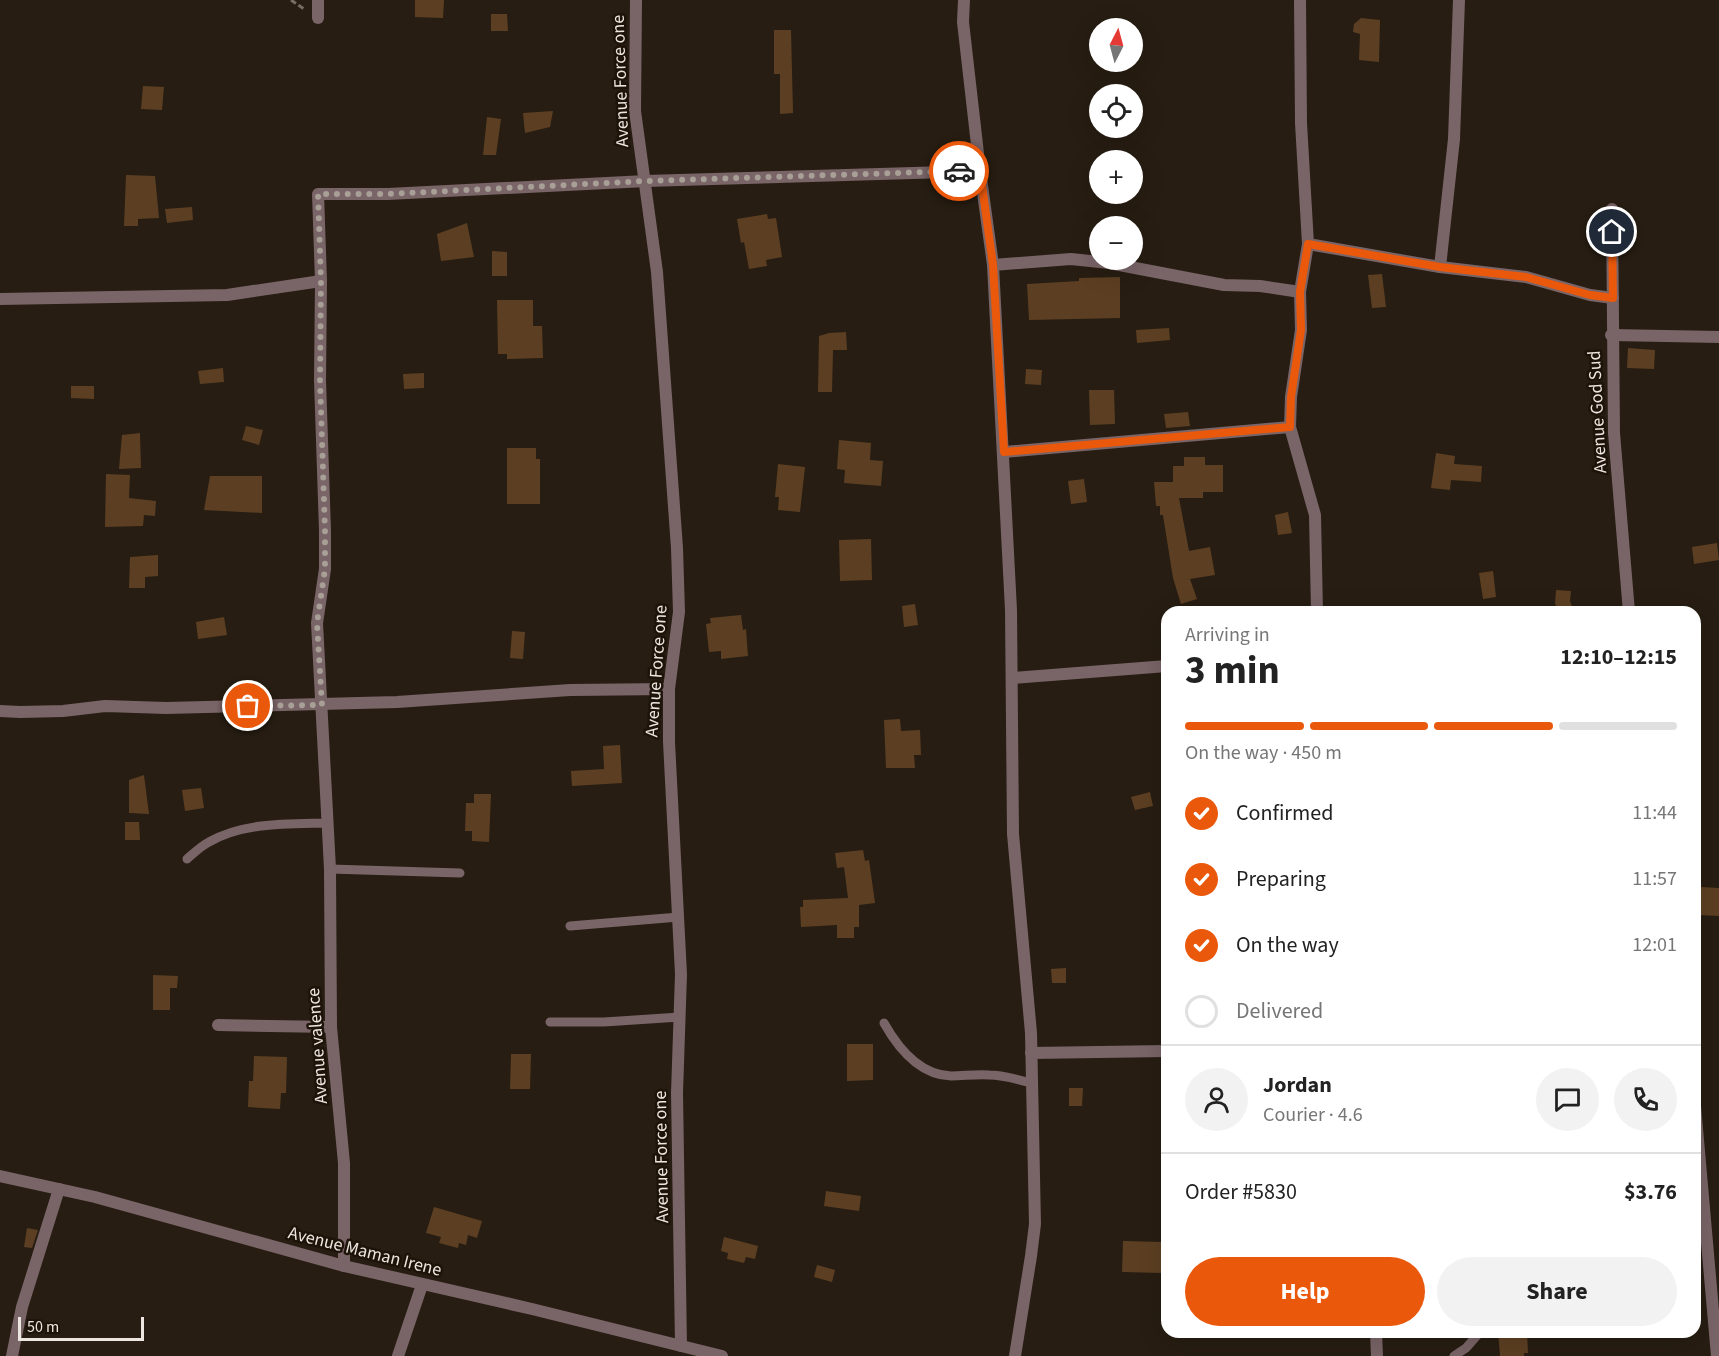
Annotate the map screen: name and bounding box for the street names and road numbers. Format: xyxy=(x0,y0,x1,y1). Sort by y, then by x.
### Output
street label: Avenue Force one xyxy=(606,14,635,148)
street label: Avenue God Sud xyxy=(1582,350,1613,474)
street label: Avenue Force one xyxy=(639,604,674,738)
street label: Avenue valence xyxy=(301,987,334,1105)
street label: Avenue Force one xyxy=(648,1091,675,1223)
street label: Avenue Maman Irene xyxy=(286,1220,444,1283)

